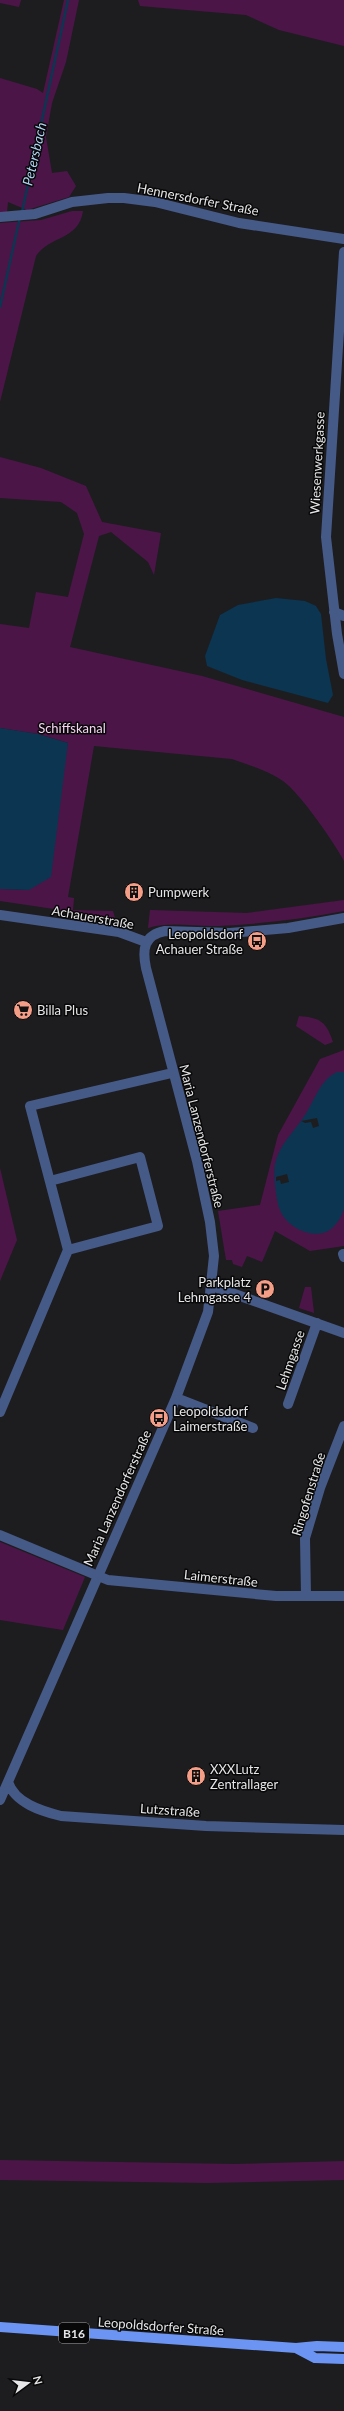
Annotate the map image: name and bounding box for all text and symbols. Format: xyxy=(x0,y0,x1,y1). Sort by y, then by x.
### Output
water label: Petersbach xyxy=(18,121,50,187)
street label: Hennersdorfer Straße xyxy=(136,179,260,219)
street label: Wiesenwerkgasse xyxy=(306,411,328,515)
park label: Schiffskanal xyxy=(38,720,106,736)
building icon: Pumpwerk xyxy=(123,881,145,903)
place label: Pumpwerk xyxy=(148,884,210,900)
street label: Achauerstraße xyxy=(51,902,135,932)
place label: Leopoldsdorf Achauer Straße xyxy=(156,926,243,957)
bus stop icon: Leopoldsdorf Achauer Straße xyxy=(246,930,268,952)
supermarket icon: Billa Plus xyxy=(12,999,34,1021)
place label: Billa Plus xyxy=(37,1002,88,1018)
street label: Maria Lanzendorferstraße xyxy=(176,1063,228,1210)
place label: Parkplatz Lehmgasse 4 xyxy=(178,1274,251,1305)
parking icon: Parkplatz Lehmgasse 4 xyxy=(254,1278,276,1300)
street label: Lehmgasse xyxy=(272,1328,308,1392)
place label: Leopoldsdorf Laimerstraße xyxy=(173,1403,248,1434)
bus stop icon: Leopoldsdorf Laimerstraße xyxy=(148,1407,170,1429)
street label: Maria Lanzendorferstraße xyxy=(80,1427,154,1569)
street label: Ringofenstraße xyxy=(288,1450,328,1538)
street label: Laimerstraße xyxy=(183,1566,259,1590)
place label: XXXLutz Zentrallager xyxy=(210,1761,278,1792)
building icon: XXXLutz Zentrallager xyxy=(185,1765,207,1787)
street label: Lutzstraße xyxy=(140,1800,201,1820)
street label: Leopoldsdorfer Straße xyxy=(97,2314,225,2338)
road number: B16 xyxy=(59,2323,89,2343)
north arrow xyxy=(8,2363,48,2403)
text: N xyxy=(31,2375,46,2386)

